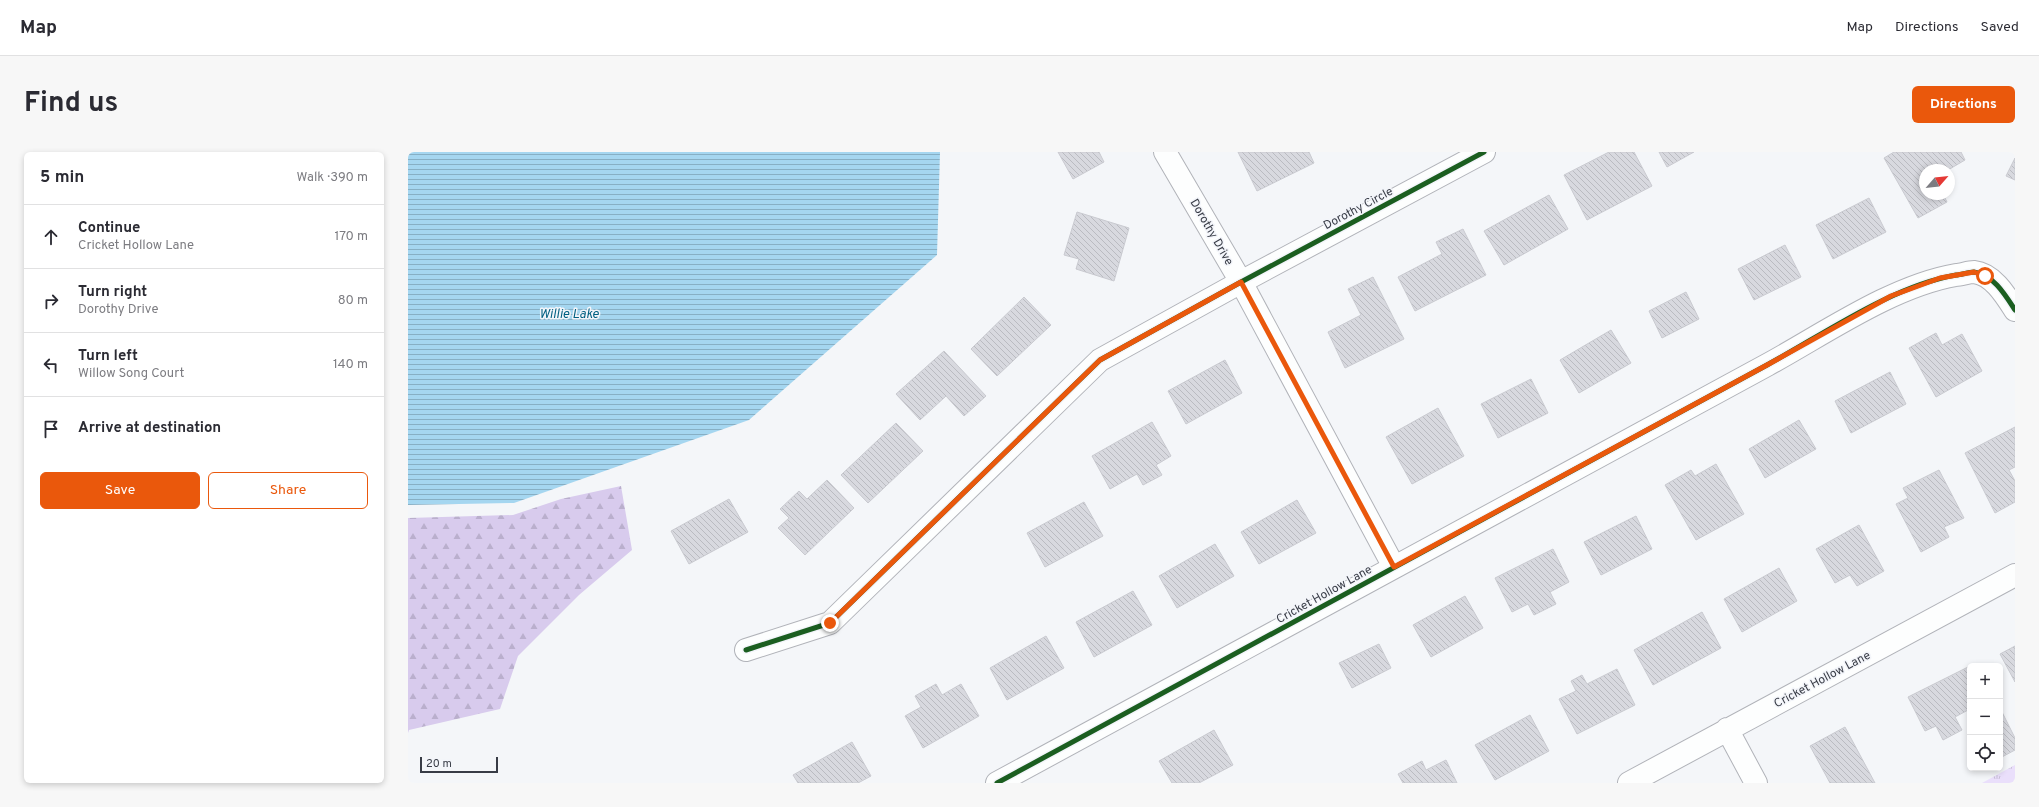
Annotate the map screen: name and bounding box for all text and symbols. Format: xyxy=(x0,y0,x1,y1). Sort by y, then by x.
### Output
text: Map xyxy=(20,16,57,40)
text: Map xyxy=(1847,19,1873,36)
text: Directions xyxy=(1895,19,1959,36)
text: Saved xyxy=(1981,19,2019,36)
text: Find us xyxy=(24,86,118,122)
button: Directions xyxy=(1912,86,2015,123)
north arrow xyxy=(1919,164,1955,200)
text: 5 min xyxy=(40,167,84,189)
text: Walk · 390 m xyxy=(297,170,368,186)
street label: Dorothy Circle xyxy=(1321,184,1396,234)
street label: Dorothy Drive xyxy=(1186,196,1237,269)
text: Continue xyxy=(78,219,140,238)
icon: ahead xyxy=(40,226,62,248)
text: 170 m xyxy=(334,229,368,245)
text: Cricket Hollow Lane xyxy=(78,238,194,254)
route start xyxy=(1976,267,1994,285)
text: Turn right xyxy=(78,283,147,302)
icon: right xyxy=(40,290,62,312)
text: 80 m xyxy=(338,293,368,309)
text: Dorothy Drive xyxy=(78,302,158,318)
water label: Willie Lake xyxy=(539,307,599,323)
text: Turn left xyxy=(78,347,138,366)
icon: left xyxy=(40,354,62,376)
text: 140 m xyxy=(333,357,368,373)
text: Willow Song Court xyxy=(78,366,184,382)
icon: arrive xyxy=(40,418,62,440)
text: Arrive at destination xyxy=(78,419,221,438)
button: Save xyxy=(40,472,200,509)
button: Share xyxy=(208,472,368,509)
street label: Cricket Hollow Lane xyxy=(1274,562,1375,628)
route end xyxy=(821,614,839,632)
street label: Cricket Hollow Lane xyxy=(1771,648,1873,712)
map controls xyxy=(1967,663,2003,771)
button: + xyxy=(1967,663,2003,699)
button: − xyxy=(1967,699,2003,735)
button: locate xyxy=(1967,735,2003,771)
scale bar xyxy=(420,755,498,774)
text: 20 m xyxy=(426,757,452,771)

